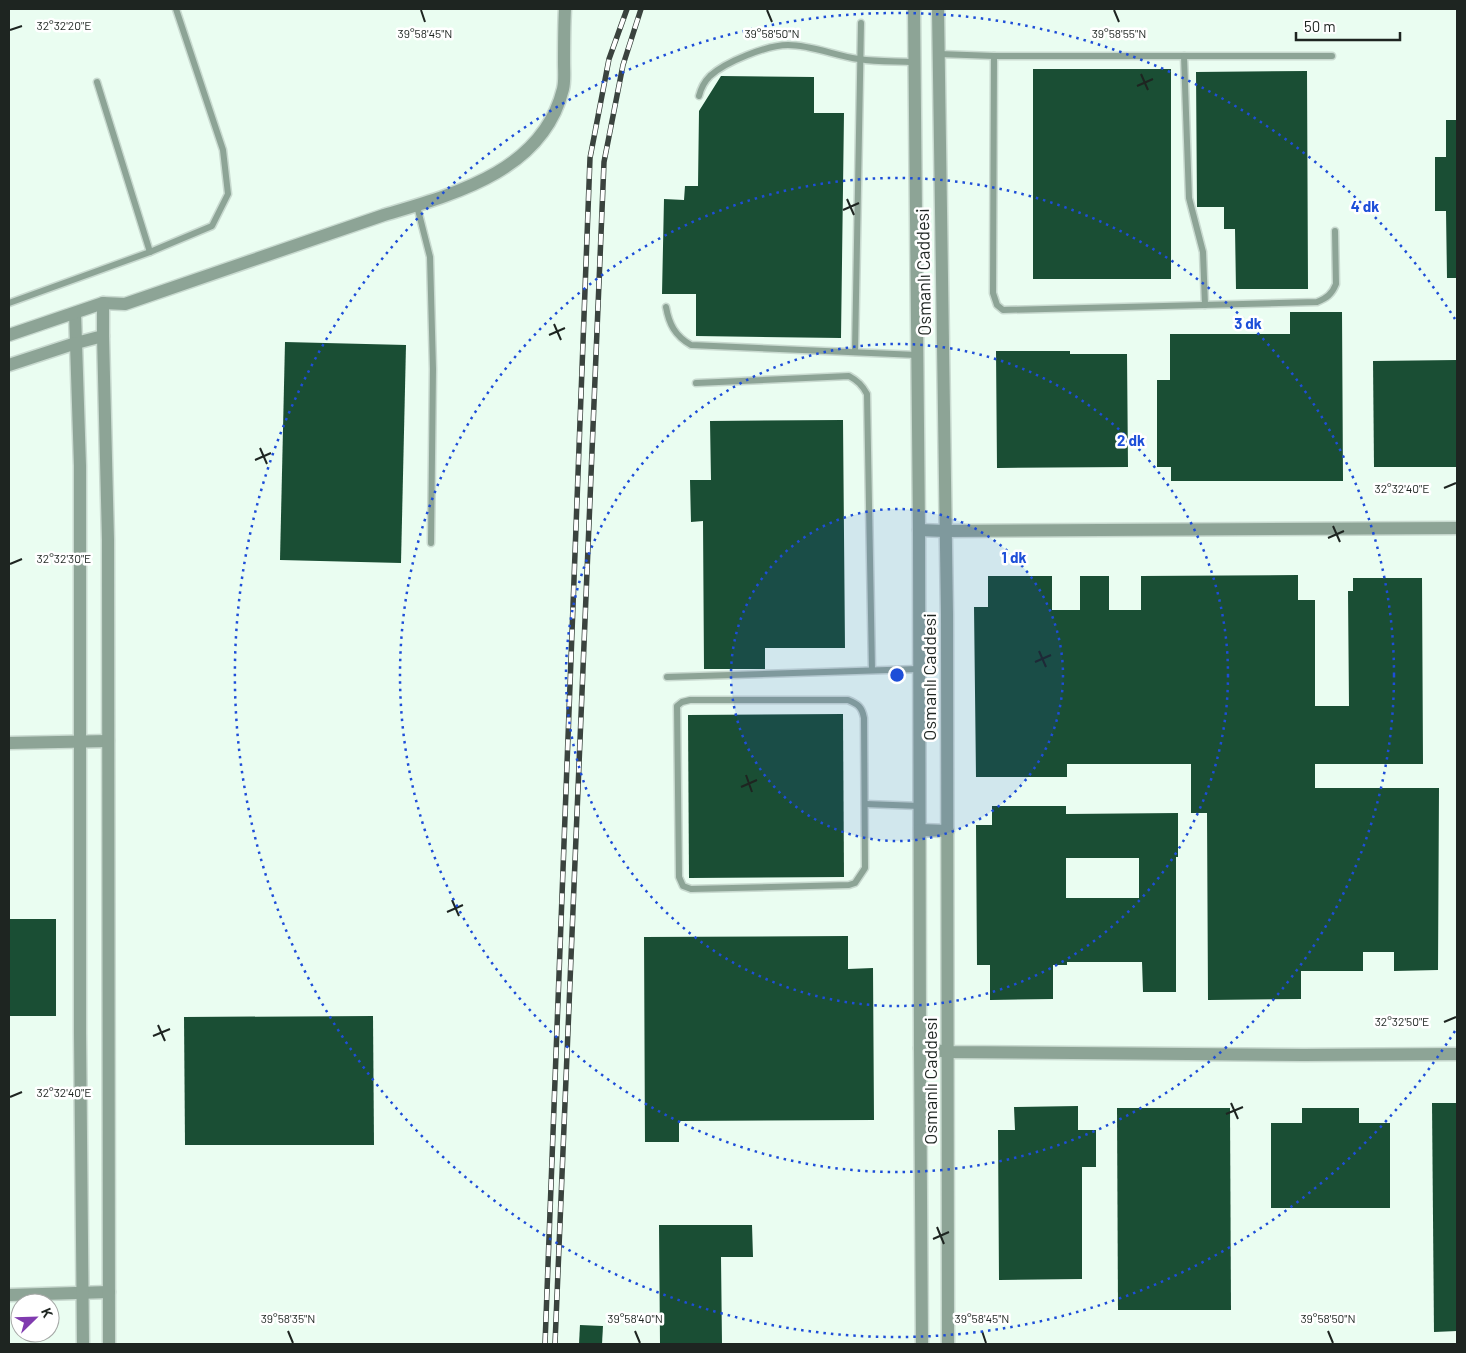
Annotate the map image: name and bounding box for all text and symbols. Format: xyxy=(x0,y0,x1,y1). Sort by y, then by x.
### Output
scale bar xyxy=(1296,10,1400,42)
text: 50 m xyxy=(1304,17,1336,35)
text: 32°32'20"E xyxy=(36,18,92,32)
text: 39°58'45"N xyxy=(398,26,452,40)
text: 39°58'50"N xyxy=(744,26,800,40)
text: 39°58'55"N xyxy=(1092,26,1146,40)
text: 4 dk xyxy=(1351,197,1379,215)
street label: Osmanlı Caddesi xyxy=(911,208,935,336)
text: 3 dk xyxy=(1234,314,1262,332)
text: 2 dk xyxy=(1117,431,1145,449)
text: 32°32'40"E xyxy=(1374,481,1430,495)
text: 1 dk xyxy=(1002,548,1026,566)
text: 32°32'30"E xyxy=(37,551,91,565)
street label: Osmanlı Caddesi xyxy=(918,613,940,741)
centre of rings xyxy=(888,666,906,684)
text: 32°32'50"E xyxy=(1375,1014,1429,1028)
street label: Osmanlı Caddesi xyxy=(919,1017,941,1145)
text: 32°32'40"E xyxy=(36,1085,92,1099)
north arrow xyxy=(10,1293,60,1343)
text: K xyxy=(38,1305,57,1320)
text: 39°58'35"N xyxy=(261,1311,315,1325)
text: 39°58'40"N xyxy=(607,1311,663,1325)
text: 39°58'45"N xyxy=(955,1311,1009,1325)
text: 39°58'50"N xyxy=(1300,1311,1356,1325)

